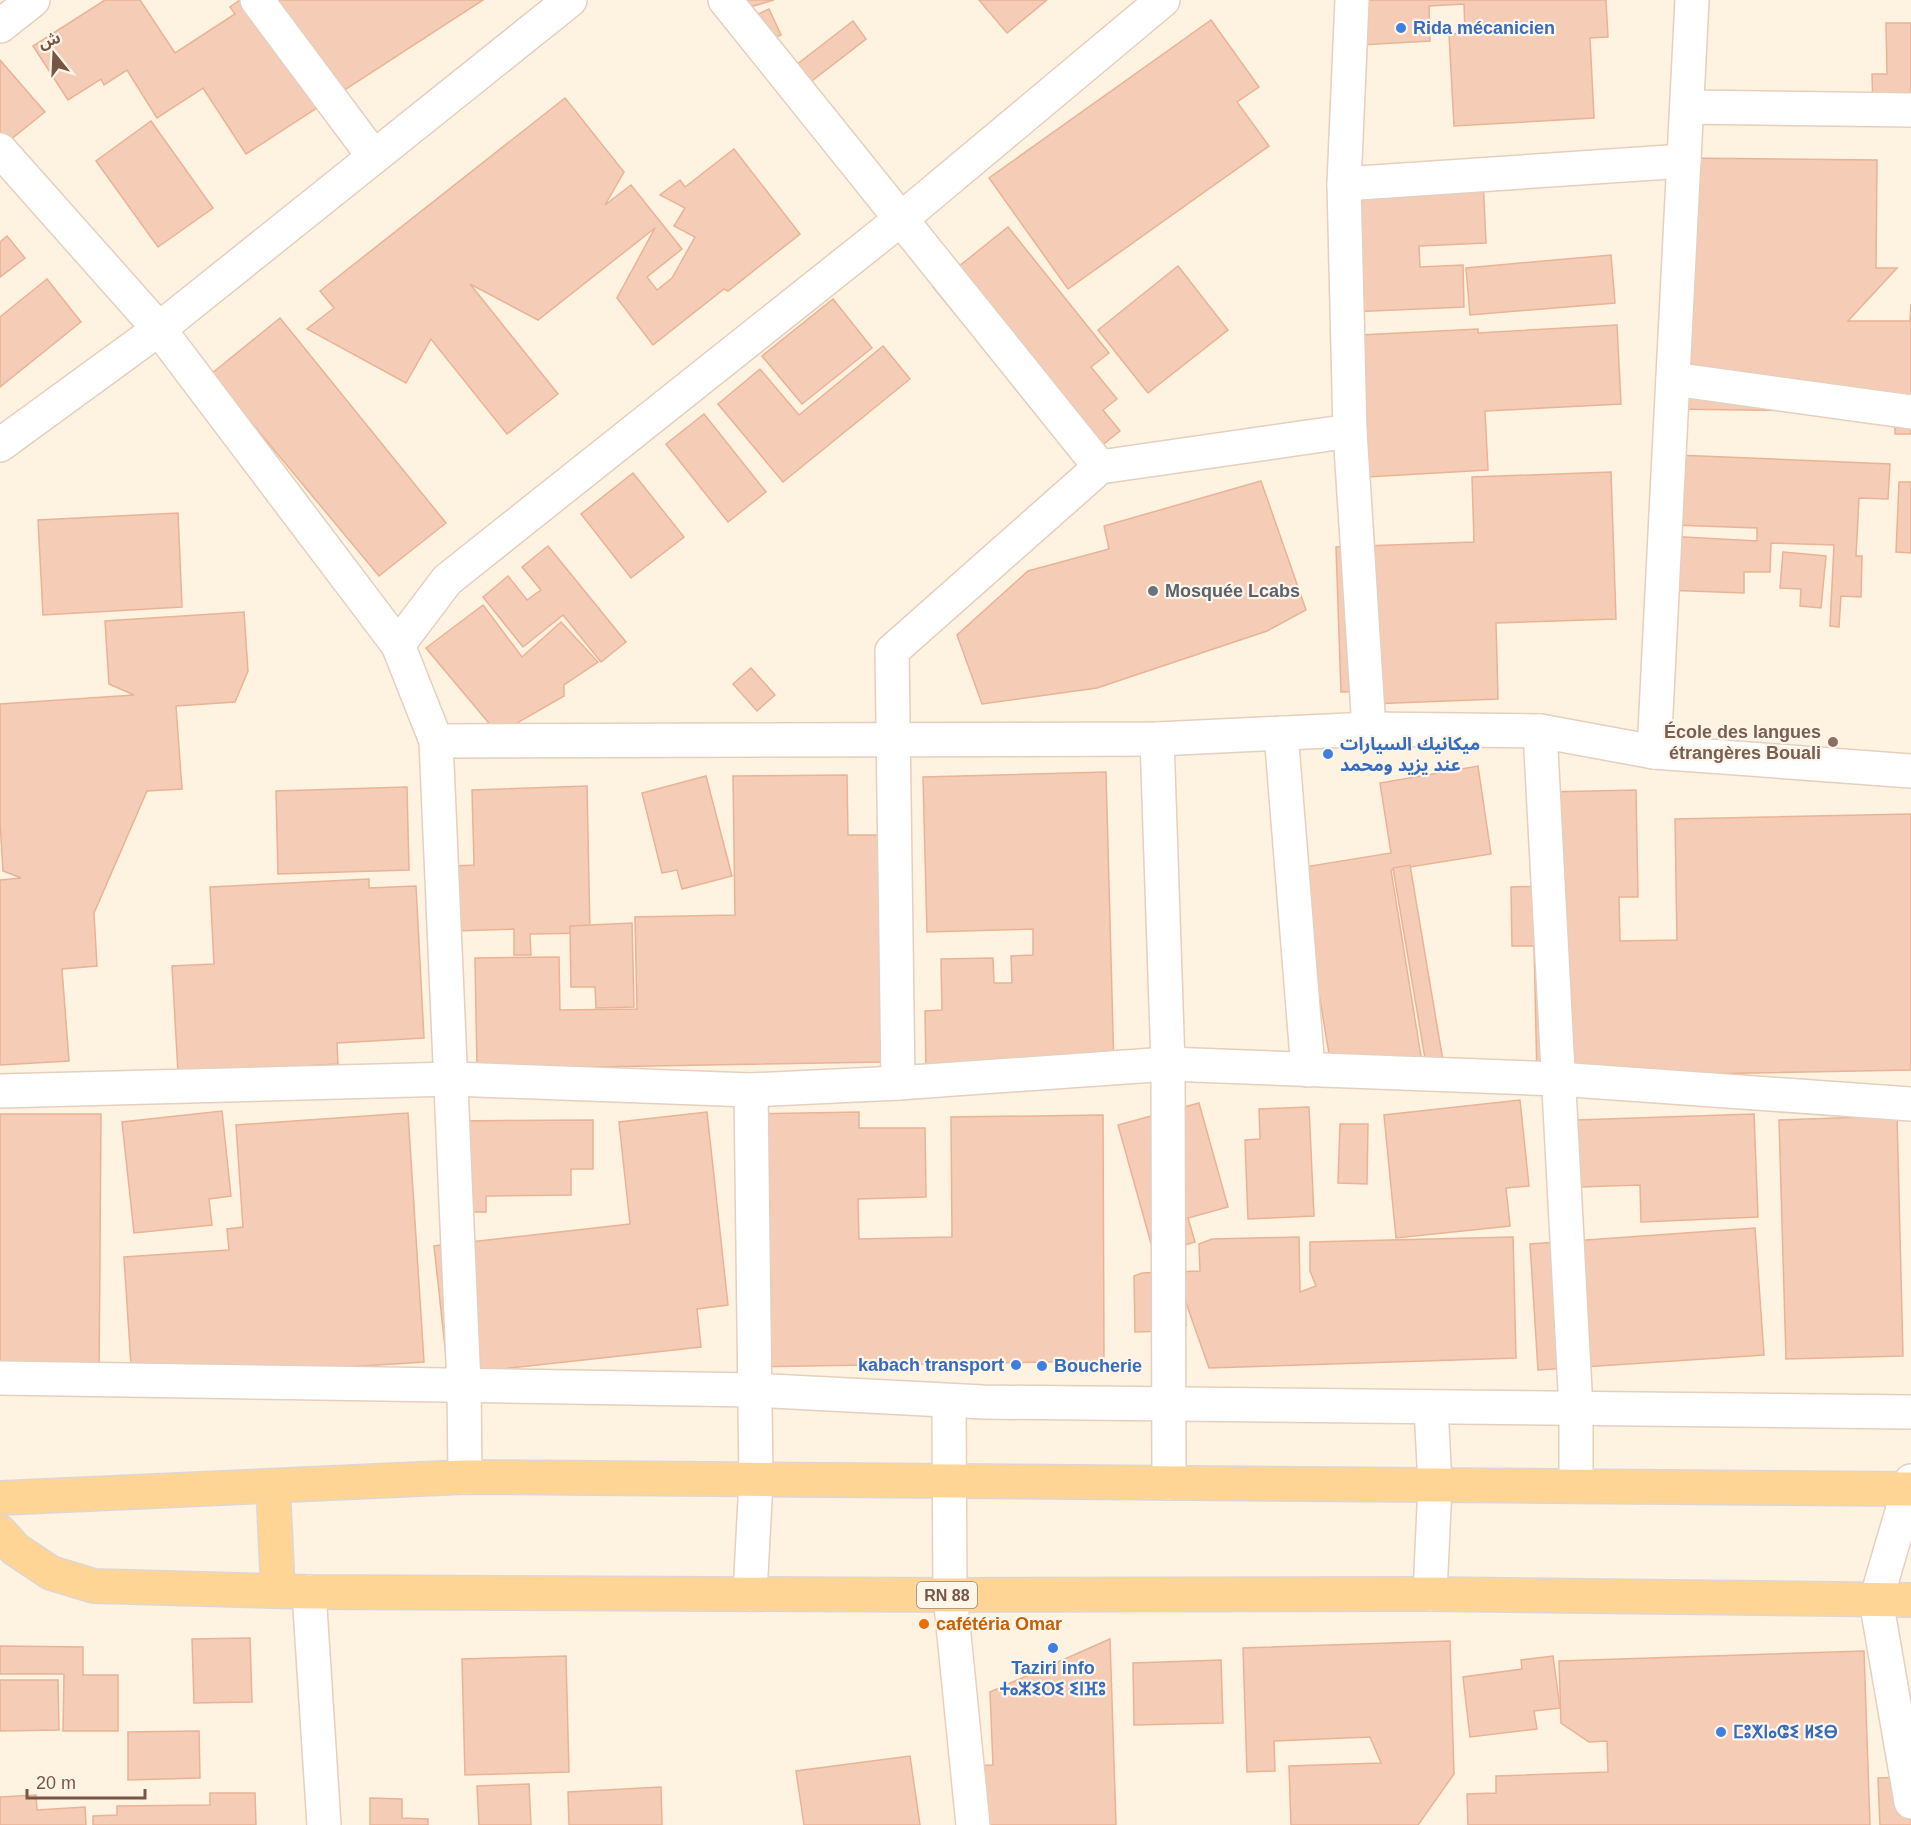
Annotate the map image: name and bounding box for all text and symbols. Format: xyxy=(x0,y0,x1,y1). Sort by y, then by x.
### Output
place label: Rida mécanicien xyxy=(1413,18,1555,38)
marker: Rida mécanicien xyxy=(1394,21,1408,35)
north arrow xyxy=(24,24,84,84)
text: ش xyxy=(36,29,63,53)
place label: Mosquée Lcabs xyxy=(1165,581,1300,601)
marker: Mosquée Lcabs xyxy=(1146,584,1160,598)
place label: École des langues étrangères Bouali xyxy=(1664,721,1821,763)
place label: ميكانيك السيارات عند يزيد ومحمد xyxy=(1340,734,1480,776)
marker: École des langues étrangères Bouali xyxy=(1826,735,1840,749)
marker: ميكانيك السيارات عند يزيد ومحمد xyxy=(1321,747,1335,761)
place label: kabach transport xyxy=(858,1355,1004,1375)
place label: Boucherie xyxy=(1054,1356,1142,1376)
marker: kabach transport xyxy=(1009,1358,1023,1372)
marker: Boucherie xyxy=(1035,1359,1049,1373)
road number: RN 88 xyxy=(917,1582,977,1608)
place label: cafétéria Omar xyxy=(936,1614,1062,1634)
marker: cafétéria Omar xyxy=(917,1617,931,1631)
marker: Taziri info ⵜⴰⵣⵉⵔⵉ ⵉⵏⴼⵓ xyxy=(1046,1641,1060,1655)
place label: Taziri info ⵜⴰⵣⵉⵔⵉ ⵉⵏⴼⵓ xyxy=(1000,1658,1106,1699)
place label: ⵎⵓⵅⵏⴰⵛⵉ ⵍⵉⴱ xyxy=(1733,1722,1838,1742)
marker: ⵎⵓⵅⵏⴰⵛⵉ ⵍⵉⴱ xyxy=(1714,1725,1728,1739)
scale bar xyxy=(27,1762,146,1800)
text: 20 m xyxy=(36,1773,76,1793)

